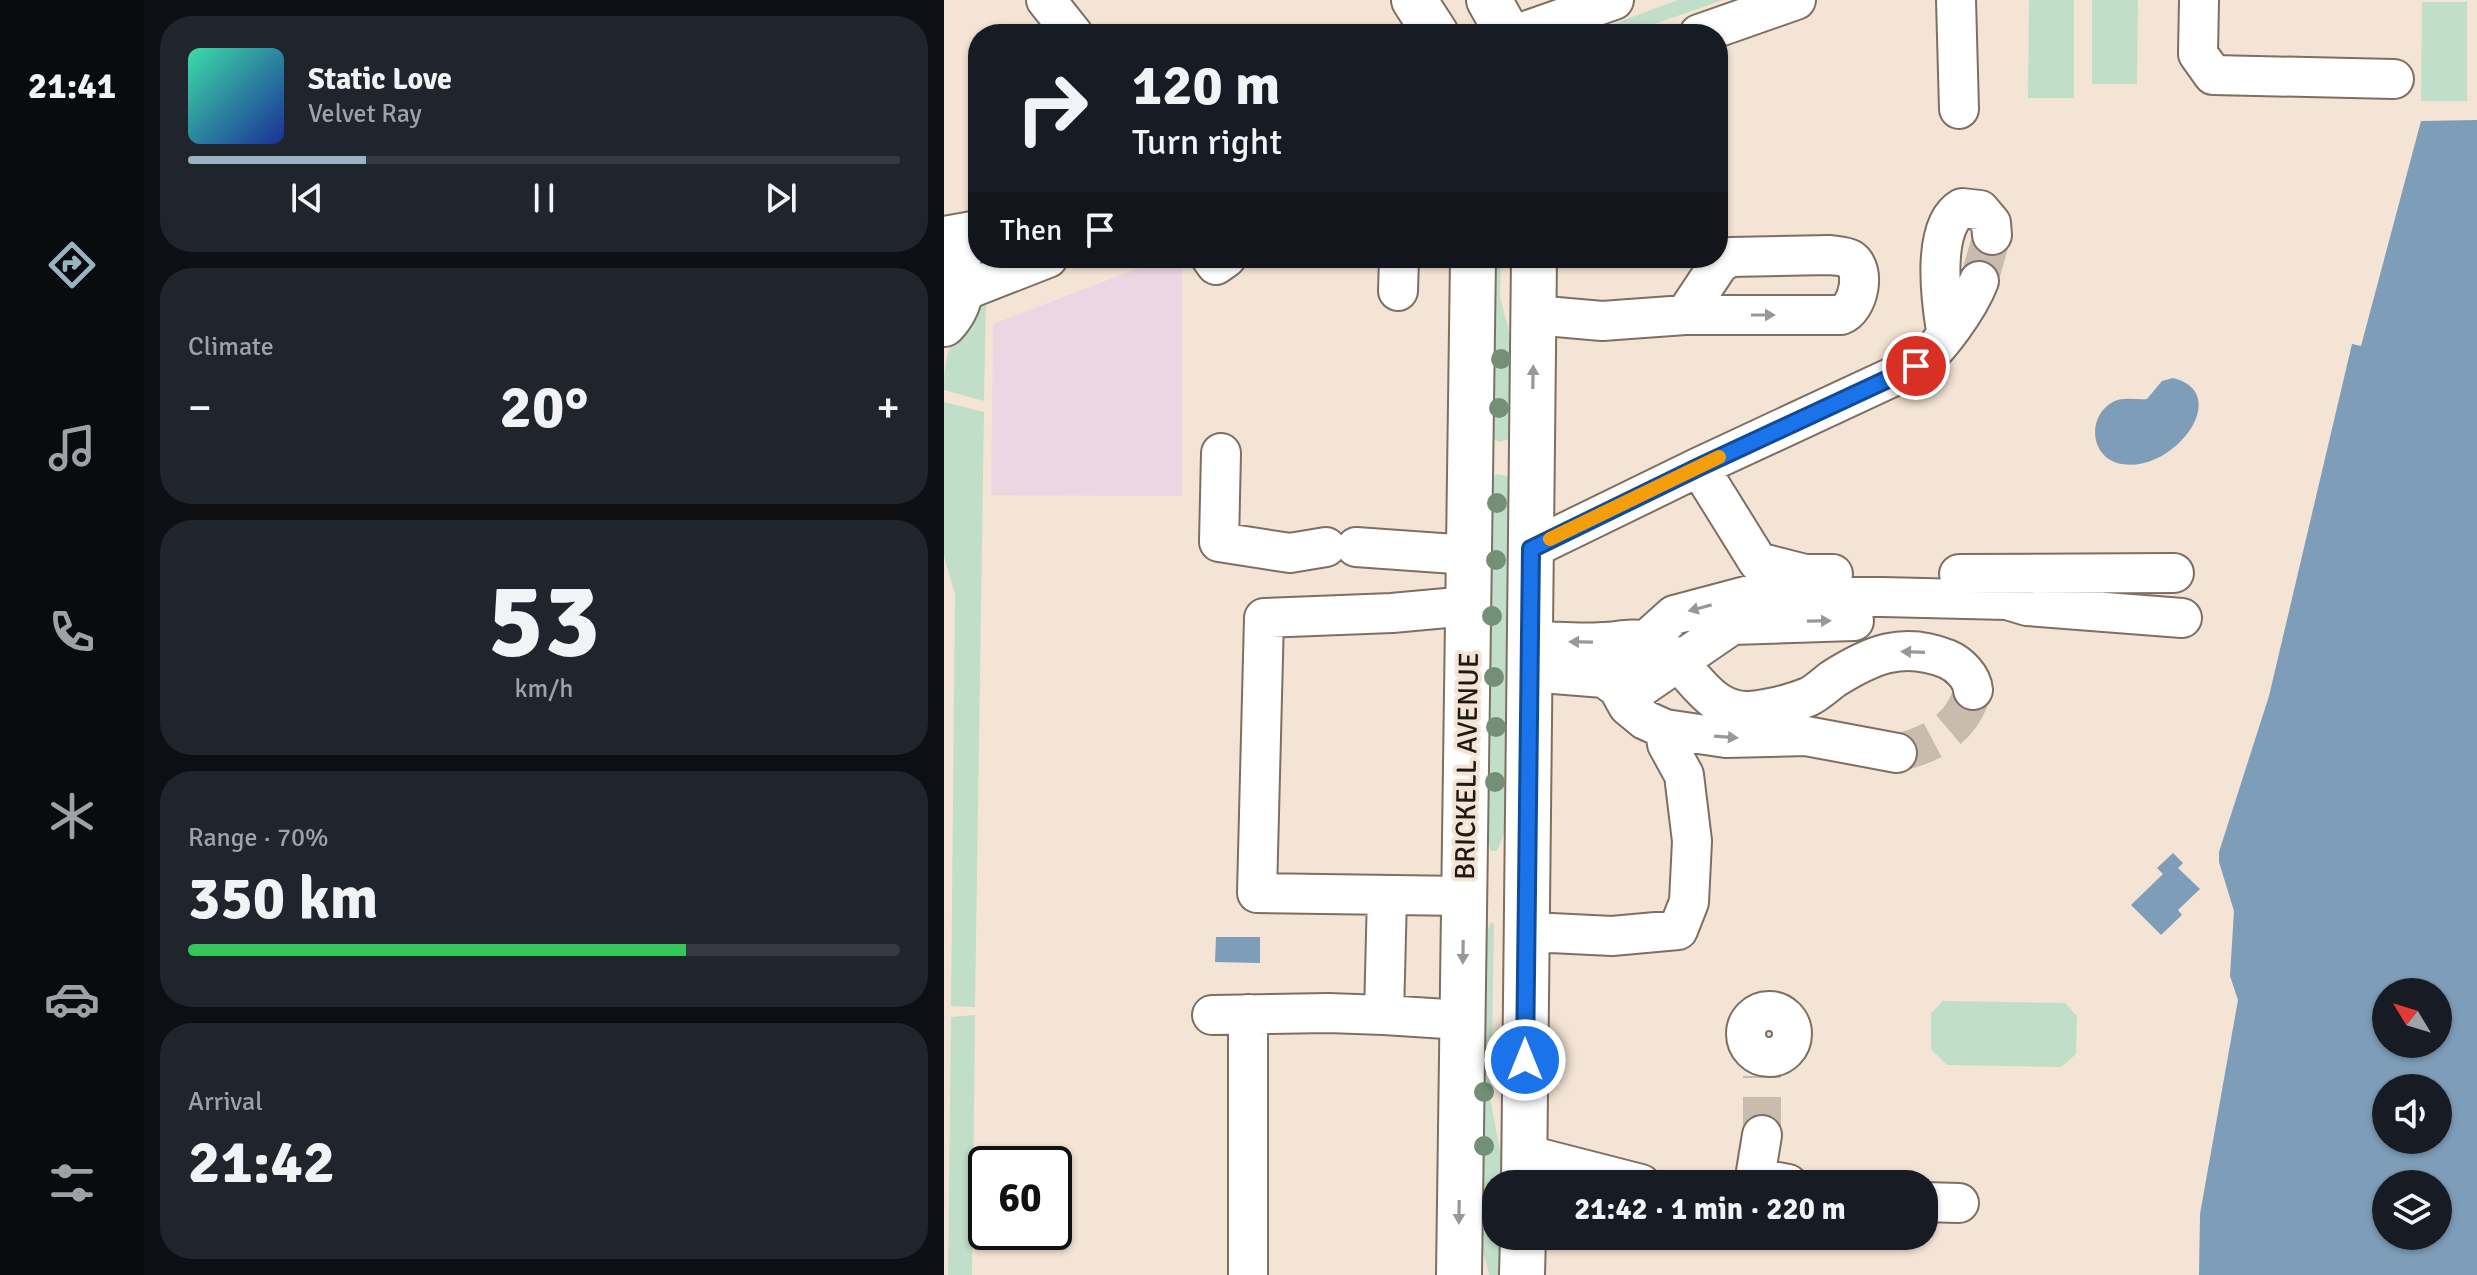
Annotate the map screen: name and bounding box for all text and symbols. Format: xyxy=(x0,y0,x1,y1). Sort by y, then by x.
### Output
text: 120 m xyxy=(1132,51,1280,120)
icon: right xyxy=(1000,56,1104,160)
text: Static Love xyxy=(308,61,452,98)
text: 21:41 xyxy=(28,64,116,109)
text: Velvet Ray xyxy=(308,98,422,130)
text: Turn right xyxy=(1132,120,1282,165)
icon: previous xyxy=(285,176,329,220)
icon: pause xyxy=(522,176,566,220)
icon: next xyxy=(759,176,803,220)
icon: arrive xyxy=(1078,208,1122,252)
text: Then xyxy=(1000,212,1062,249)
icon: directions xyxy=(44,237,100,293)
one-way arrow xyxy=(1751,309,1776,321)
text: Climate xyxy=(188,331,274,363)
pin xyxy=(1882,332,1950,400)
icon: arrive xyxy=(1894,344,1938,388)
one-way arrow xyxy=(1527,364,1539,389)
text: 20° xyxy=(500,371,588,445)
text: − xyxy=(188,381,212,435)
text: + xyxy=(876,381,900,435)
icon: music xyxy=(44,420,100,476)
text: 53 xyxy=(488,557,600,685)
one-way arrow xyxy=(1687,602,1711,615)
icon: phone xyxy=(44,604,100,660)
one-way arrow xyxy=(1807,615,1832,628)
one-way arrow xyxy=(1568,636,1593,648)
one-way arrow xyxy=(1900,645,1925,658)
street label: BRICKELL AVENUE xyxy=(1448,652,1486,880)
text: km/h xyxy=(515,673,573,705)
one-way arrow xyxy=(1714,731,1739,744)
icon: climate xyxy=(44,788,100,844)
text: Range · 70% xyxy=(188,822,329,854)
text: 350 km xyxy=(188,862,378,936)
one-way arrow xyxy=(1457,940,1469,965)
icon: car xyxy=(44,971,100,1027)
north arrow xyxy=(2372,978,2452,1058)
map controls xyxy=(2372,978,2452,1250)
position arrow xyxy=(1483,1018,1567,1102)
button: sound xyxy=(2372,1074,2452,1154)
text: Arrival xyxy=(188,1086,263,1118)
text: 21:42 xyxy=(188,1126,335,1200)
speed limit sign: 60 xyxy=(968,1146,1072,1250)
icon: filters xyxy=(44,1155,100,1211)
button: layers xyxy=(2372,1170,2452,1250)
text: 21:42 · 1 min · 220 m xyxy=(1574,1191,1846,1228)
one-way arrow xyxy=(1453,1200,1466,1225)

